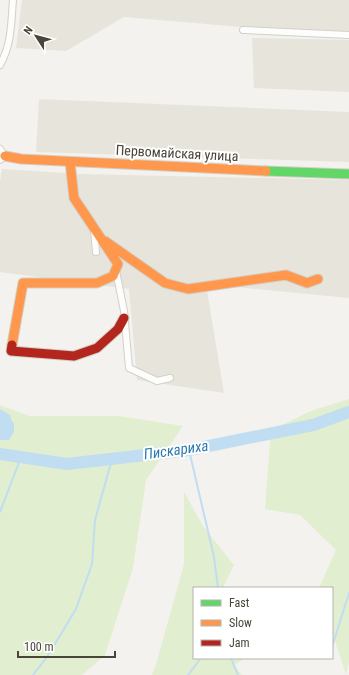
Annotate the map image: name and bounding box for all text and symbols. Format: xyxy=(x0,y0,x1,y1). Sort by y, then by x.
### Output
north arrow xyxy=(16,16,56,56)
text: N xyxy=(21,24,36,37)
street label: Первомайская улица xyxy=(115,142,239,164)
water label: Пискариха xyxy=(143,437,209,463)
legend xyxy=(193,587,333,659)
text: Fast xyxy=(229,596,250,610)
text: Slow xyxy=(229,616,252,630)
scale bar xyxy=(18,633,115,659)
text: Jam xyxy=(229,636,250,650)
text: 100 m xyxy=(24,640,54,654)

